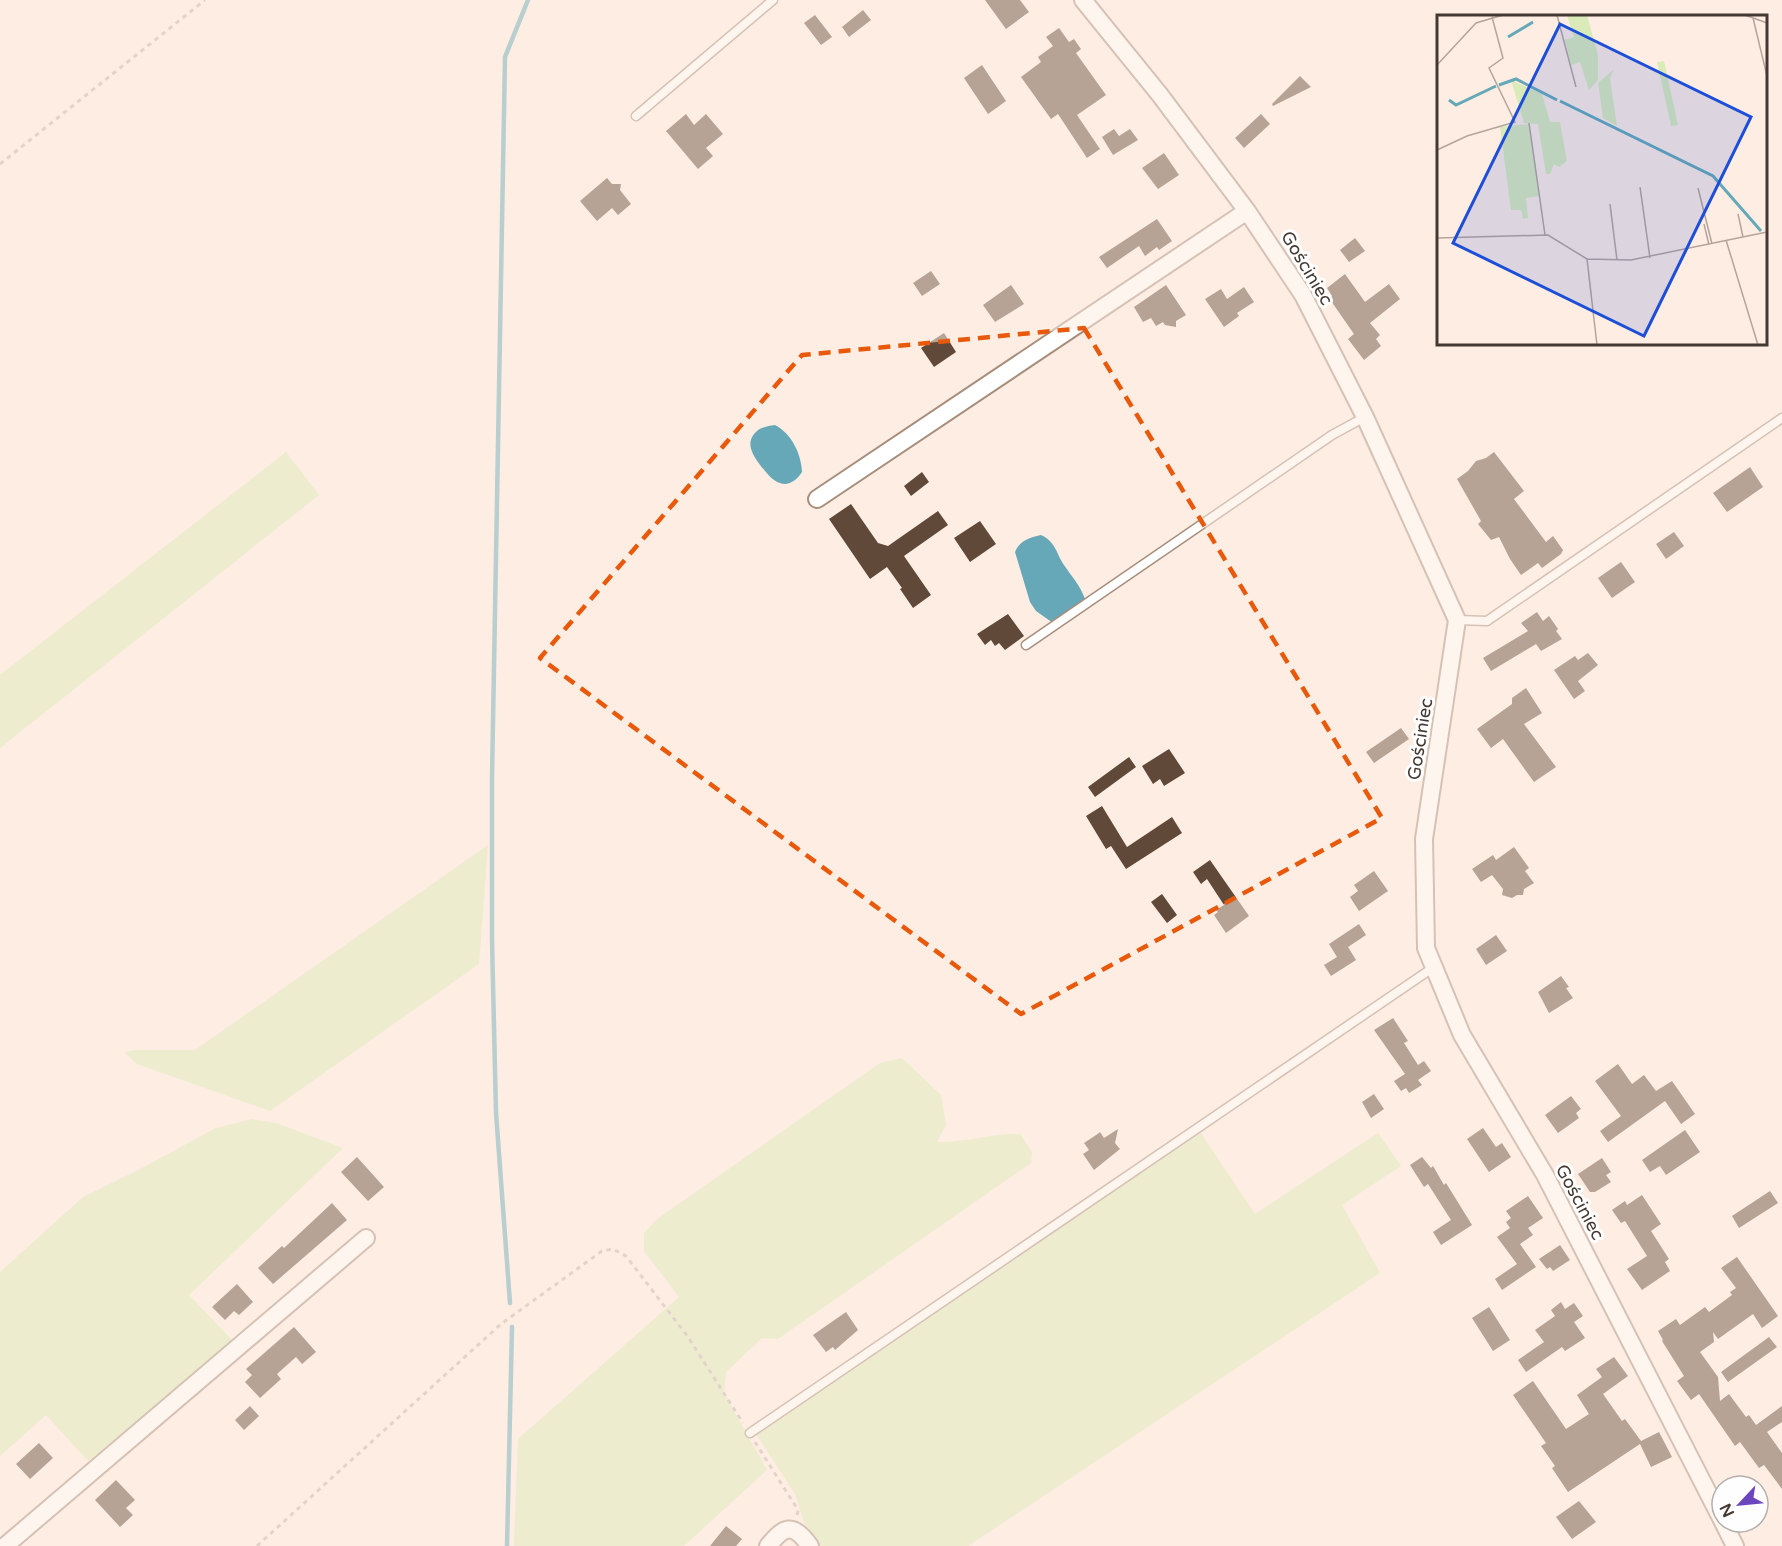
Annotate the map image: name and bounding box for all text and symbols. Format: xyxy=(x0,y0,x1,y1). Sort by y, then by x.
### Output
inset map xyxy=(1437,15,1767,345)
street label: Gościniec xyxy=(1276,227,1338,309)
street label: Gościniec xyxy=(1403,697,1437,781)
street label: Gościniec xyxy=(1551,1160,1609,1244)
north arrow xyxy=(1710,1474,1770,1534)
text: N xyxy=(1716,1500,1739,1520)

